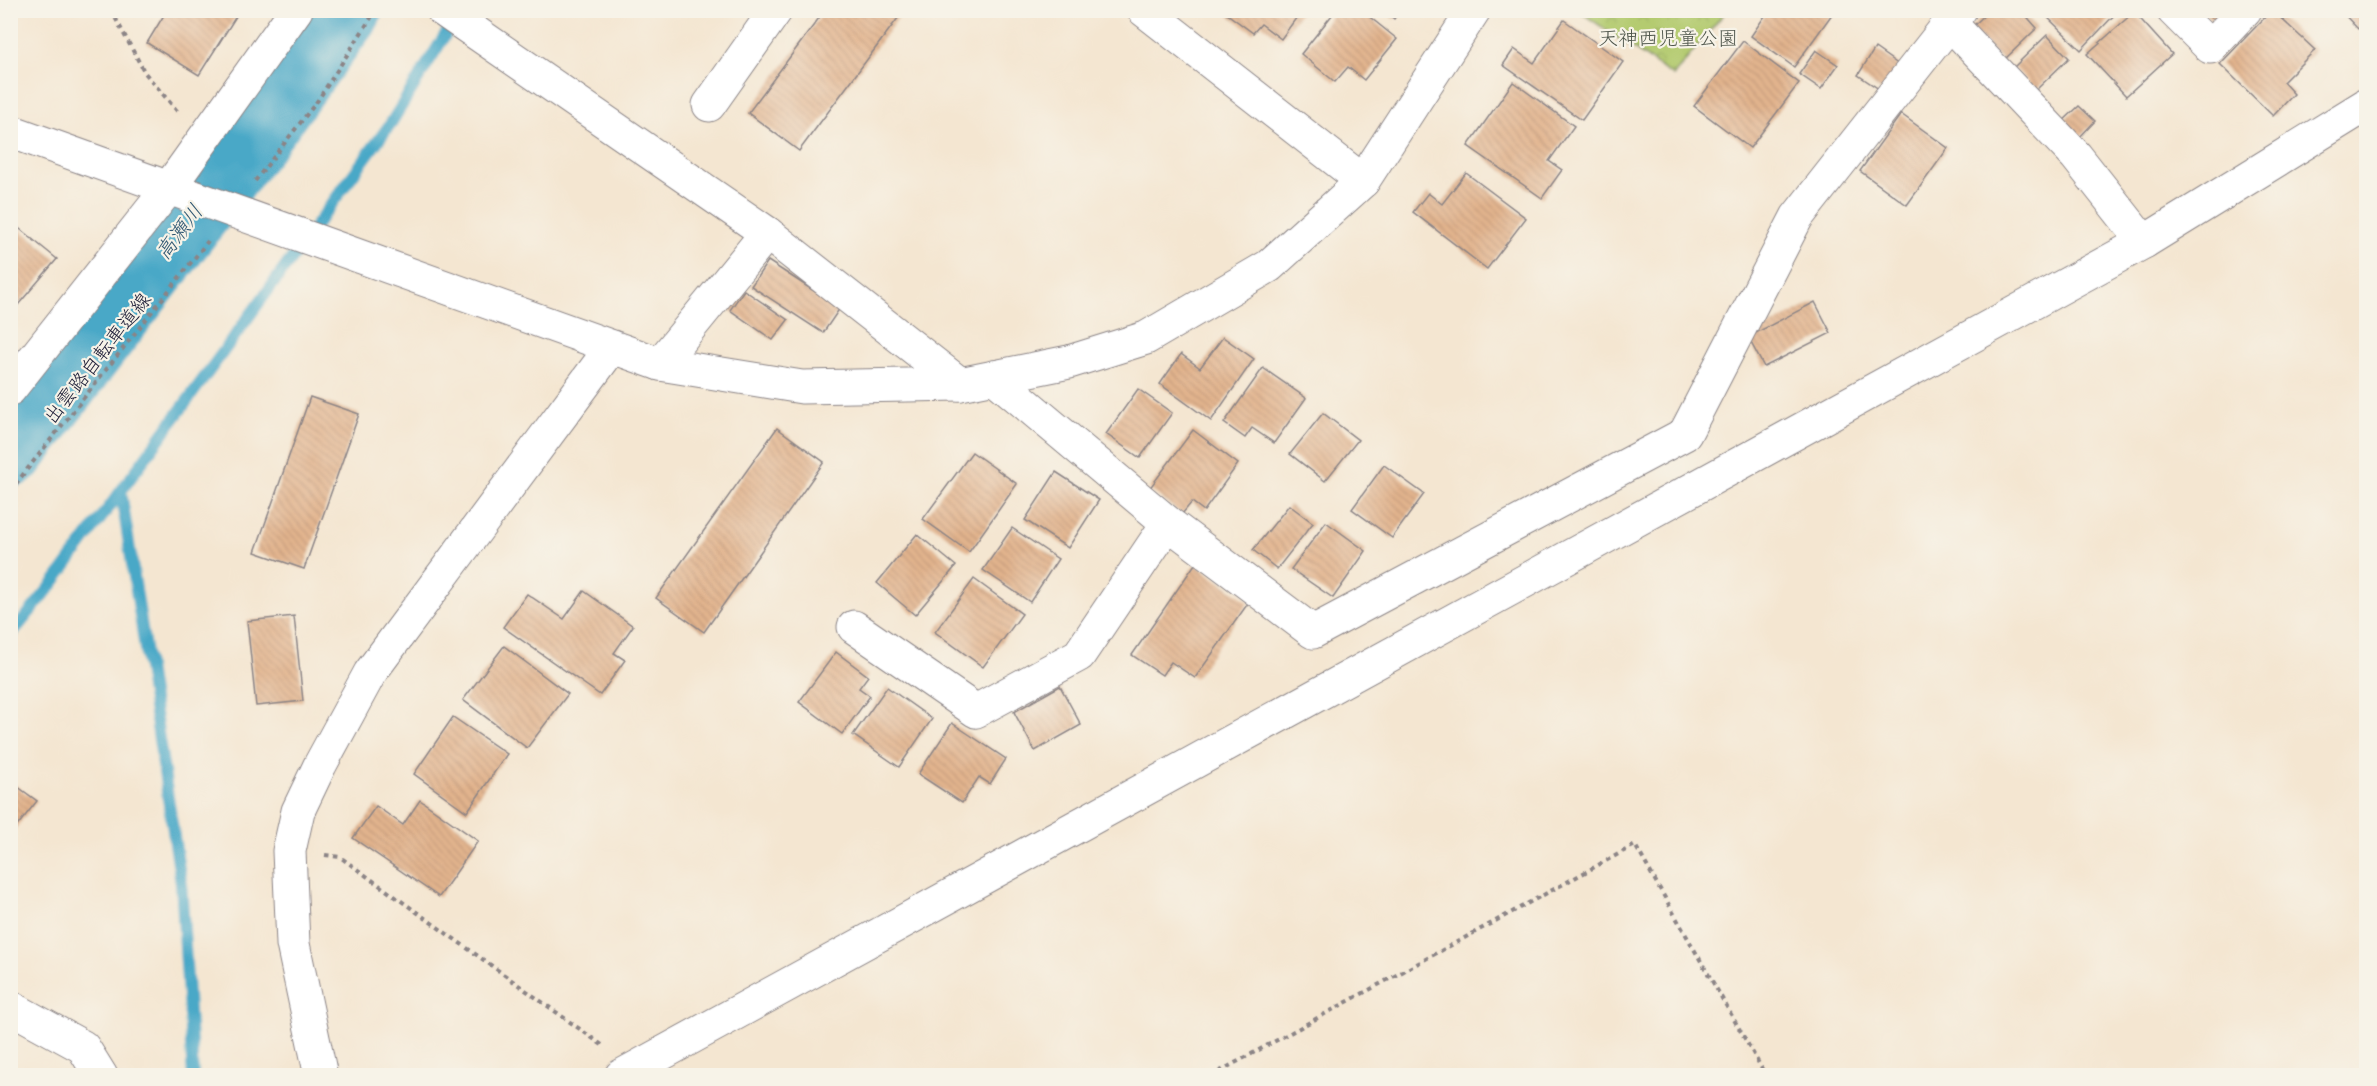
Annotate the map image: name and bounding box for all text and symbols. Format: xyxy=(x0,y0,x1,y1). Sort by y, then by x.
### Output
park label: 天神西児童公園 xyxy=(1598,25,1738,50)
water label: 高瀬川 xyxy=(149,198,208,265)
street label: 出雲路自転車道線 xyxy=(38,287,156,428)

